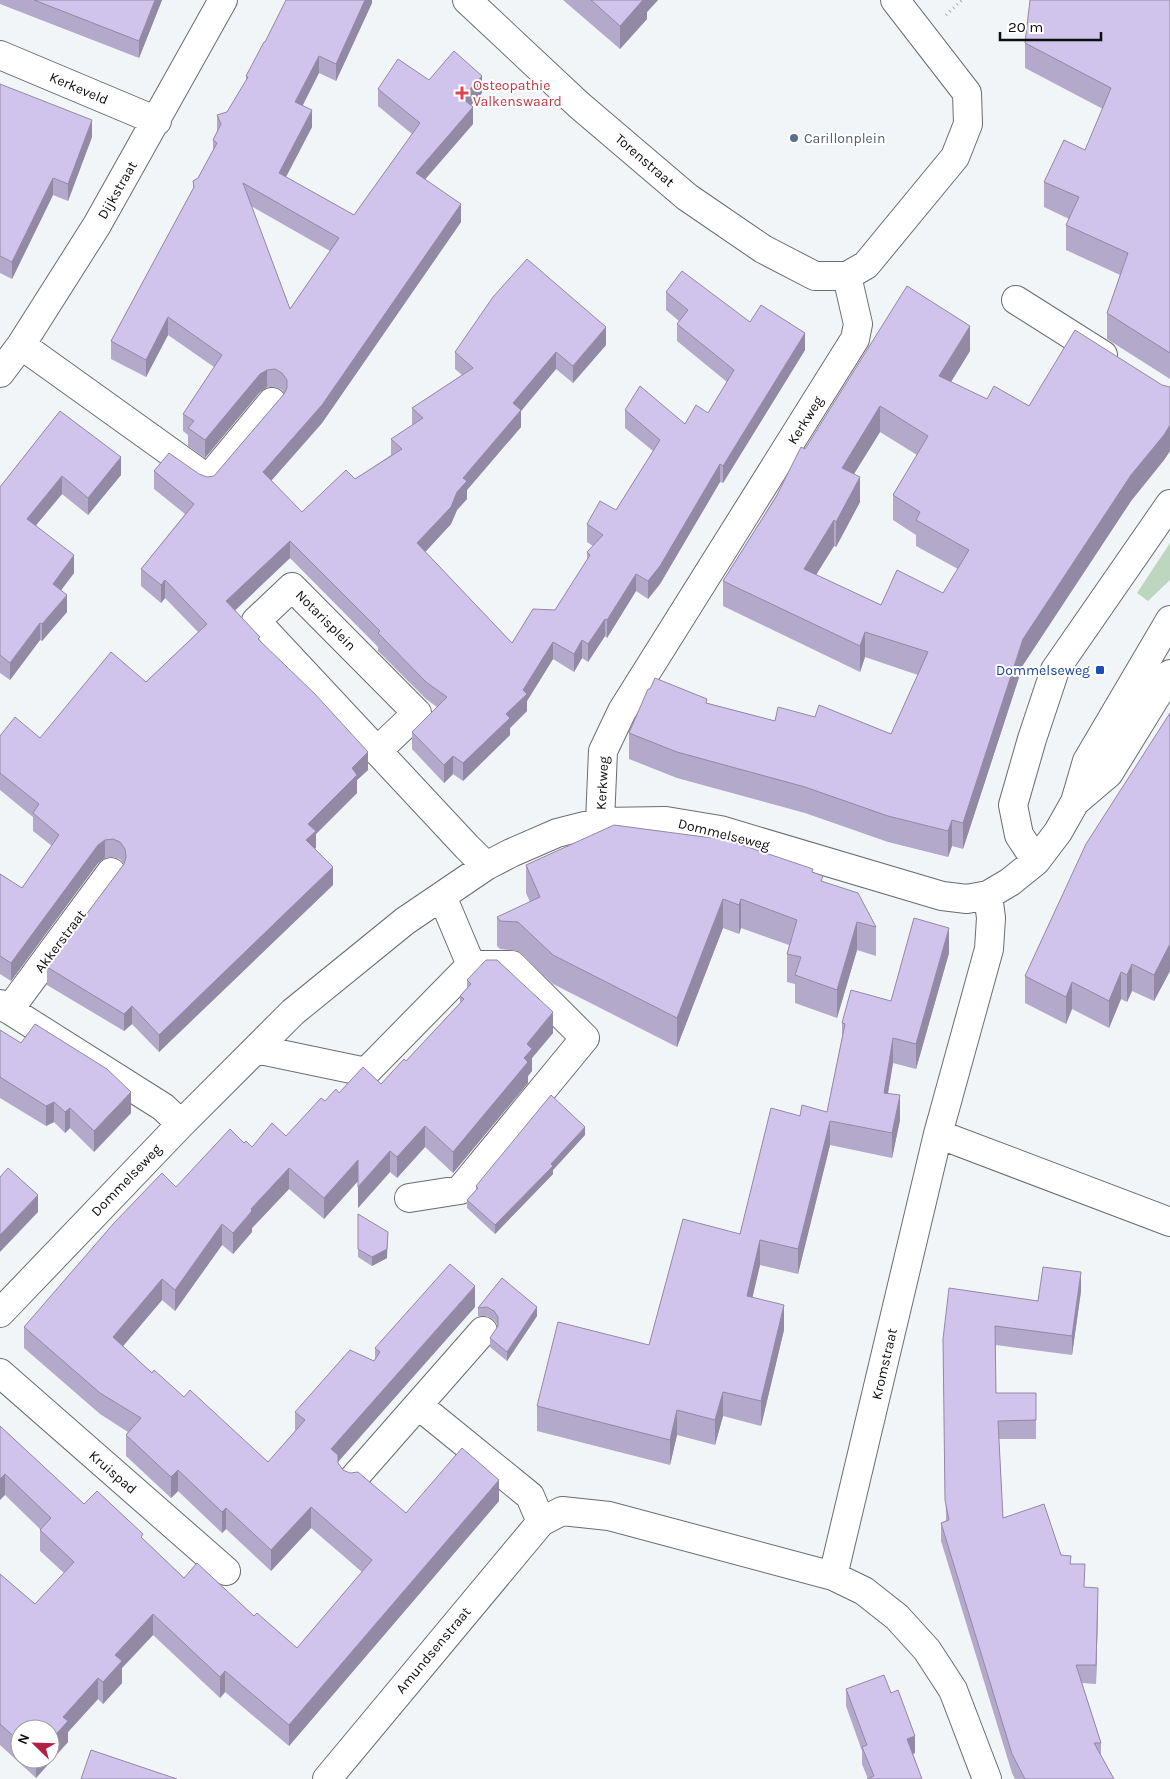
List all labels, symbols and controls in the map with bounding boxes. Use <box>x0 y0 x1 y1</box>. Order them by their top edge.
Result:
scale bar <box>1000 10 1101 42</box>
text: 20 m <box>1008 18 1043 36</box>
street label: Kerkeveld <box>47 68 111 108</box>
place label: Osteopathie Valkenswaard <box>473 77 562 110</box>
marker: Osteopathie Valkenswaard <box>455 86 469 100</box>
street label: Torenstraat <box>612 130 678 191</box>
place label: Carillonplein <box>804 130 885 147</box>
marker: Carillonplein <box>788 132 800 144</box>
street label: Dijkstraat <box>94 158 141 222</box>
street label: Kerkweg <box>784 393 827 448</box>
street label: Notarisplein <box>292 587 359 654</box>
place label: Dommelseweg <box>996 662 1090 679</box>
marker: Dommelseweg <box>1094 664 1106 676</box>
street label: Kerkweg <box>593 756 612 810</box>
street label: Dommelseweg <box>676 815 772 854</box>
street label: Akkerstraat <box>31 906 90 976</box>
street label: Dommelseweg <box>88 1141 165 1220</box>
street label: Kromstraat <box>868 1327 901 1401</box>
street label: Kruispad <box>85 1447 140 1498</box>
street label: Amundsenstraat <box>392 1604 475 1697</box>
north arrow <box>10 1719 60 1769</box>
text: N <box>14 1731 33 1747</box>

